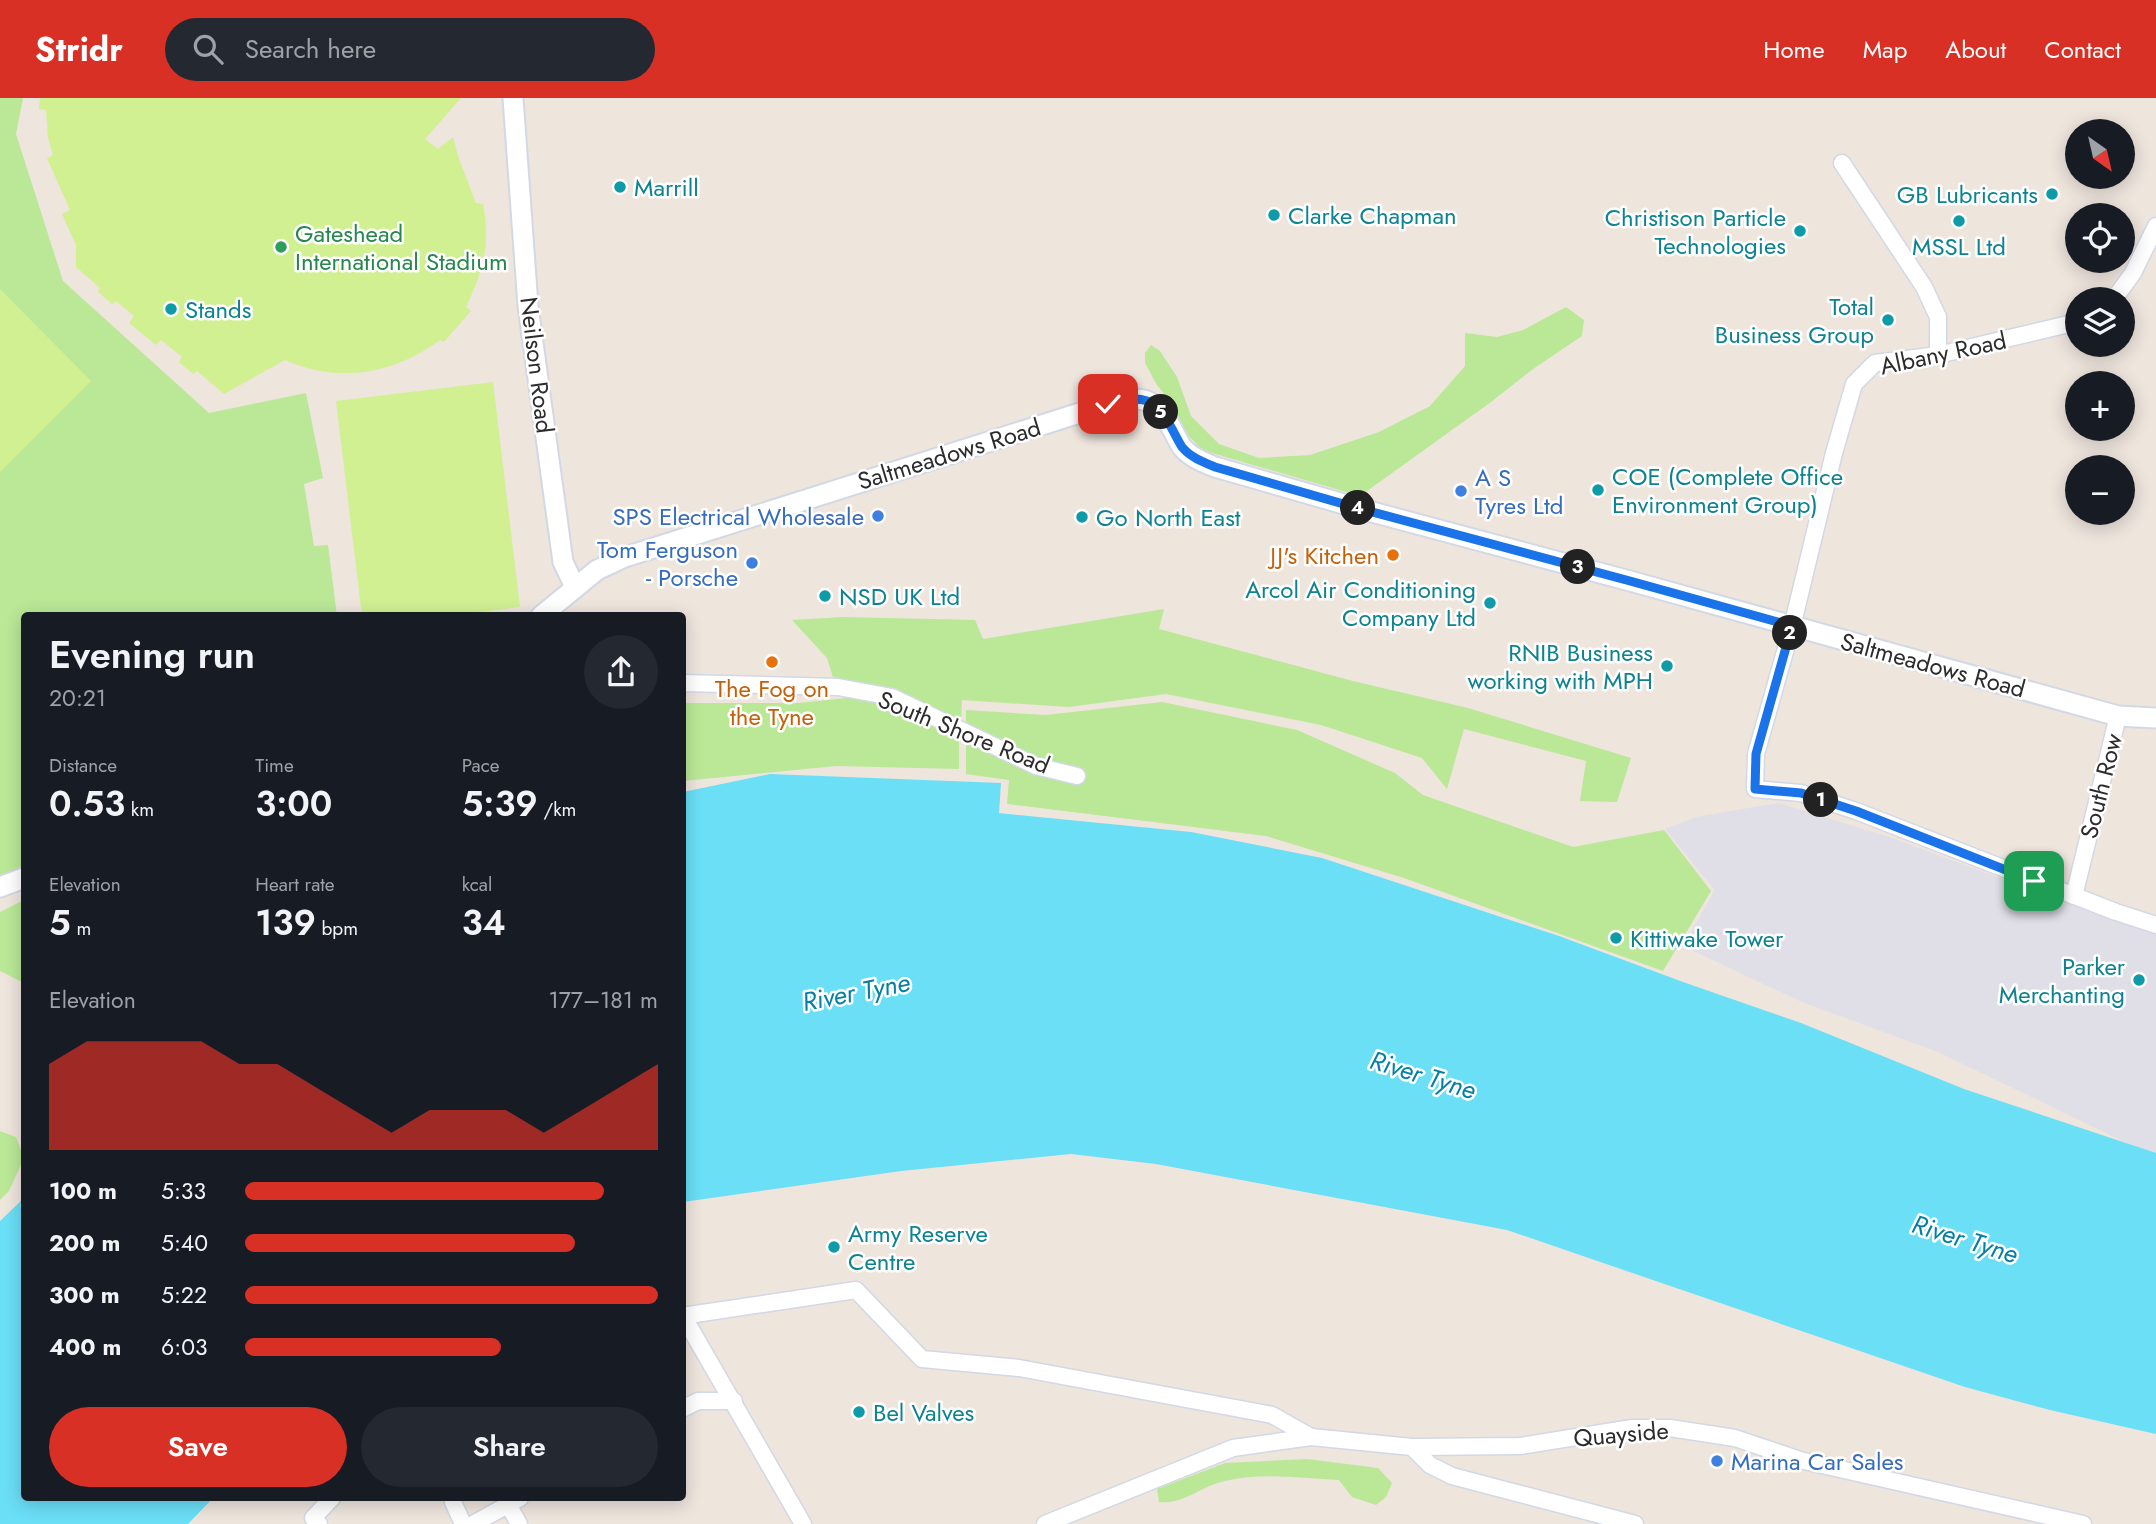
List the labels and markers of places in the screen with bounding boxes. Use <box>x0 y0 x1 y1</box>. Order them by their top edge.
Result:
place label: Marrill <box>634 170 699 205</box>
place label: GB Lubricants <box>1897 177 2038 212</box>
marker: Marrill <box>612 179 628 195</box>
marker: GB Lubricants <box>2044 186 2060 202</box>
place label: Clarke Chapman <box>1288 198 1457 233</box>
place label: Christison Particle Technologies <box>1605 200 1786 263</box>
marker: Clarke Chapman <box>1266 207 1282 223</box>
marker: MSSL Ltd <box>1951 213 1967 229</box>
place label: Gateshead International Stadium <box>295 216 508 279</box>
marker: Christison Particle Technologies <box>1792 223 1808 239</box>
place label: MSSL Ltd <box>1912 229 2006 264</box>
marker: Gateshead International Stadium <box>273 239 289 255</box>
place label: Total Business Group <box>1715 289 1874 352</box>
place label: Stands <box>185 292 251 327</box>
marker: Stands <box>163 301 179 317</box>
marker: Total Business Group <box>1880 312 1896 328</box>
pin <box>1078 374 1138 434</box>
pin: 5 <box>1144 394 1178 430</box>
place label: COE (Complete Office Environment Group) <box>1612 459 1843 522</box>
place label: A S Tyres Ltd <box>1475 460 1563 523</box>
marker: COE (Complete Office Environment Group) <box>1590 482 1606 498</box>
marker: A S Tyres Ltd <box>1453 483 1469 499</box>
pin: 4 <box>1340 490 1376 526</box>
place label: SPS Electrical Wholesale <box>612 499 864 534</box>
place label: Go North East <box>1096 500 1241 535</box>
marker: SPS Electrical Wholesale <box>870 508 886 524</box>
marker: Go North East <box>1074 509 1090 525</box>
place label: Tom Ferguson - Porsche <box>597 532 738 595</box>
place label: JJ's Kitchen <box>1267 538 1379 573</box>
marker: JJ's Kitchen <box>1385 547 1401 563</box>
pin: 3 <box>1560 550 1596 584</box>
marker: Tom Ferguson - Porsche <box>744 555 760 571</box>
place label: Arcol Air Conditioning Company Ltd <box>1245 572 1476 635</box>
place label: NSD UK Ltd <box>839 579 960 614</box>
marker: NSD UK Ltd <box>817 588 833 604</box>
marker: Arcol Air Conditioning Company Ltd <box>1482 595 1498 611</box>
pin: 2 <box>1772 616 1808 650</box>
place label: RNIB Business working with MPH <box>1468 635 1653 698</box>
marker: The Fog on the Tyne <box>764 654 780 670</box>
marker: RNIB Business working with MPH <box>1659 658 1675 674</box>
place label: The Fog on the Tyne <box>715 671 829 734</box>
pin: 1 <box>1804 782 1839 818</box>
pin <box>2004 851 2064 911</box>
place label: Kittiwake Tower <box>1630 921 1784 956</box>
marker: Kittiwake Tower <box>1608 930 1624 946</box>
place label: Parker Merchanting <box>1999 949 2126 1012</box>
marker: Parker Merchanting <box>2131 972 2147 988</box>
place label: Army Reserve Centre <box>848 1216 988 1279</box>
marker: Army Reserve Centre <box>826 1239 842 1255</box>
place label: Bel Valves <box>873 1395 974 1430</box>
marker: Bel Valves <box>851 1404 867 1420</box>
place label: Marina Car Sales <box>1731 1444 1903 1479</box>
marker: Marina Car Sales <box>1709 1453 1725 1469</box>

